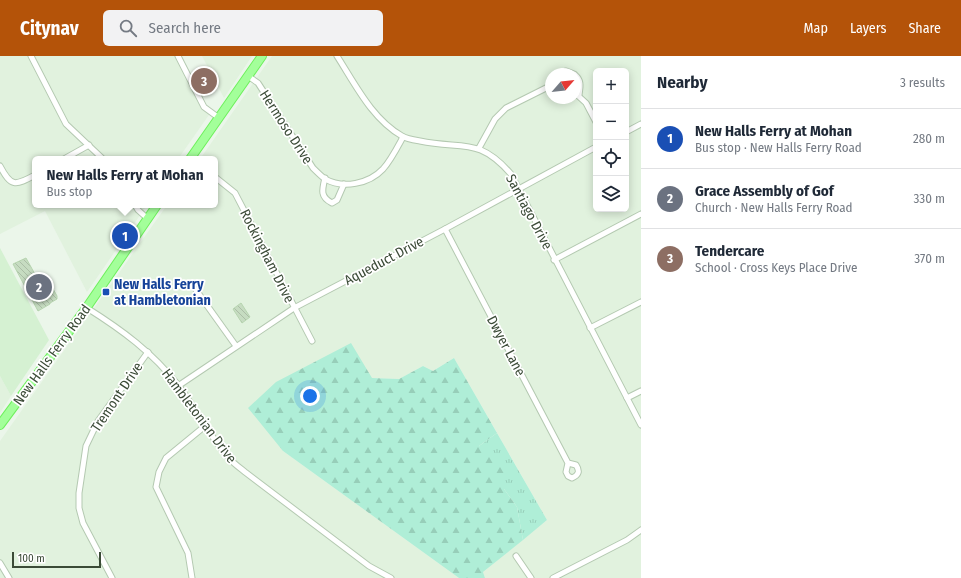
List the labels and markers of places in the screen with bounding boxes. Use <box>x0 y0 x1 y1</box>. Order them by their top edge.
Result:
pin: 3 <box>191 66 217 96</box>
pin: 1 <box>112 221 138 251</box>
pin: 2 <box>26 272 52 302</box>
place label: New Halls Ferry at Hambletonian <box>114 276 211 309</box>
marker: New Halls Ferry at Hambletonian <box>101 287 111 297</box>

